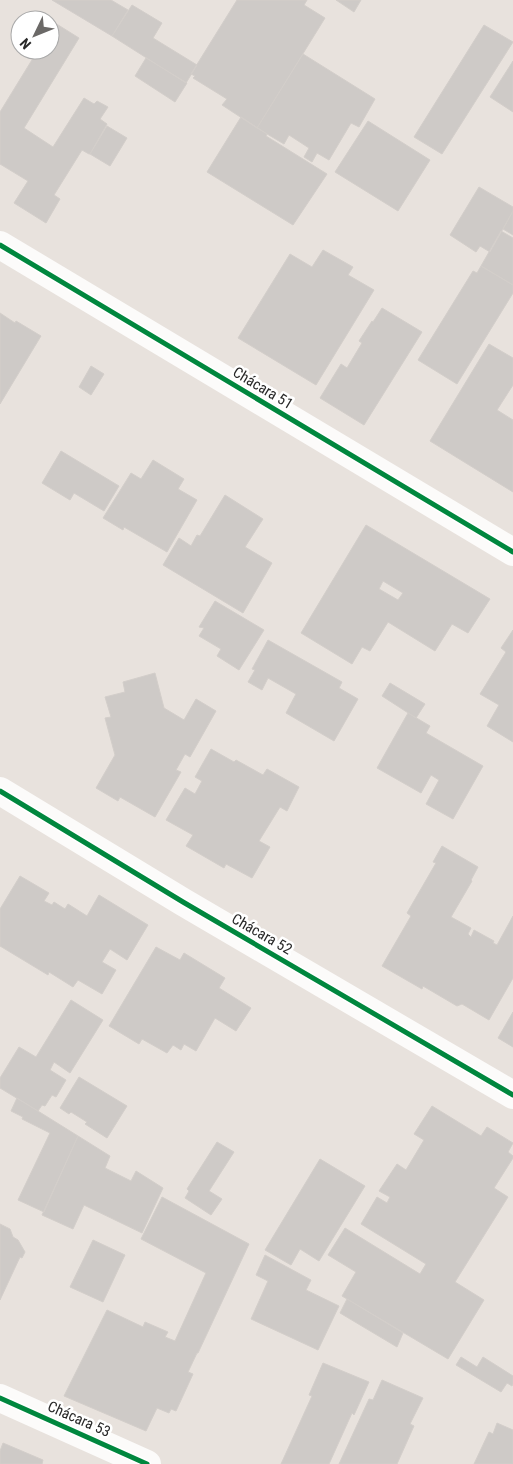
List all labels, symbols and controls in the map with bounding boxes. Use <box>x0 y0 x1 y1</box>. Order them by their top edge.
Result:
north arrow <box>10 10 60 60</box>
text: N <box>17 35 34 52</box>
street label: Chácara 51 <box>230 363 296 413</box>
street label: Chácara 52 <box>229 910 295 958</box>
street label: Chácara 53 <box>45 1397 113 1441</box>

